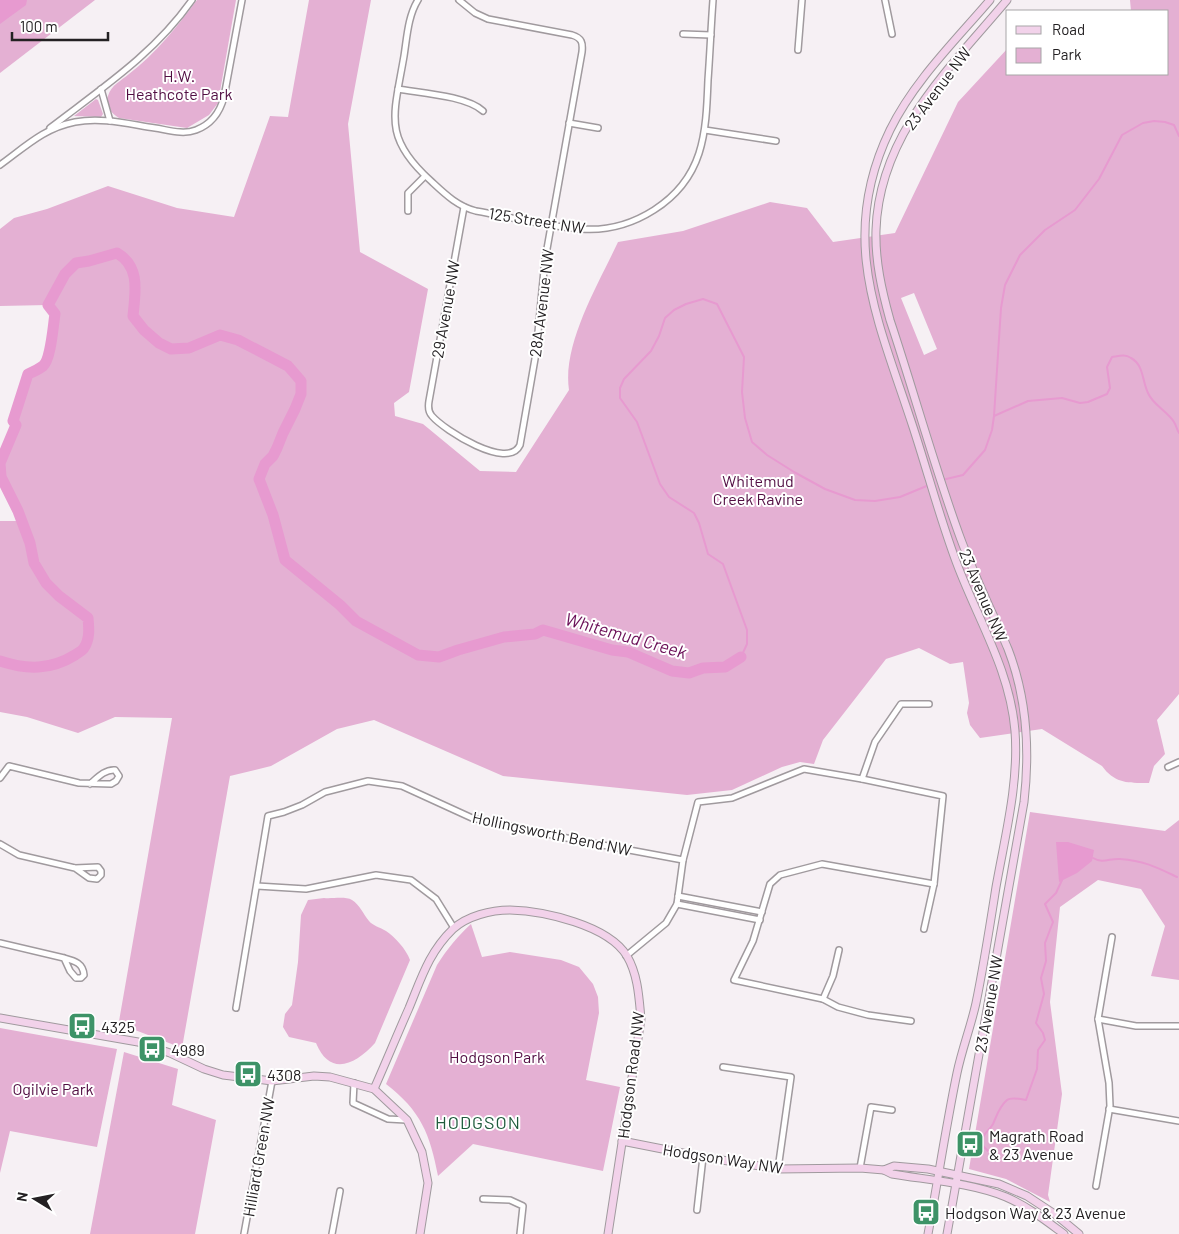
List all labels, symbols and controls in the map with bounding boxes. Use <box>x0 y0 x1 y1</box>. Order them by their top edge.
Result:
scale bar <box>12 10 109 42</box>
legend <box>1006 10 1169 75</box>
text: 100 m <box>20 17 58 35</box>
text: Road <box>1052 20 1085 38</box>
street label: 23 Avenue NW <box>900 43 974 133</box>
text: Park <box>1052 45 1082 63</box>
park label: H.W. Heathcote Park <box>125 66 233 103</box>
street label: 125 Street NW <box>487 203 587 237</box>
street label: 28A Avenue NW <box>525 248 557 358</box>
street label: 29 Avenue NW <box>427 259 463 359</box>
park label: Whitemud Creek Ravine <box>713 471 803 508</box>
street label: 23 Avenue NW <box>956 546 1012 644</box>
water label: Whitemud Creek <box>563 607 690 663</box>
street label: Hollingsworth Bend NW <box>471 807 633 859</box>
street label: 23 Avenue NW <box>970 954 1006 1054</box>
street label: Hodgson Road NW <box>613 1010 647 1140</box>
bus stop icon: 4325 <box>67 1011 97 1041</box>
place label: 4325 <box>101 1017 135 1036</box>
bus stop icon: 4989 <box>137 1034 167 1064</box>
place label: 4989 <box>171 1040 205 1059</box>
park label: Hodgson Park <box>449 1047 545 1066</box>
bus stop icon: 4308 <box>233 1059 263 1089</box>
place label: 4308 <box>267 1065 301 1084</box>
park label: Ogilvie Park <box>13 1079 93 1098</box>
street label: Hilliard Green NW <box>238 1096 278 1218</box>
district label: HODGSON <box>435 1111 521 1133</box>
place label: Magrath Road & 23 Avenue <box>989 1126 1084 1163</box>
bus stop icon: Magrath Road & 23 Avenue <box>955 1129 985 1159</box>
street label: Hodgson Way NW <box>662 1139 784 1177</box>
north arrow <box>10 1174 60 1224</box>
text: N <box>13 1191 31 1203</box>
bus stop icon: Hodgson Way & 23 Avenue <box>911 1197 941 1227</box>
place label: Hodgson Way & 23 Avenue <box>945 1203 1126 1222</box>

